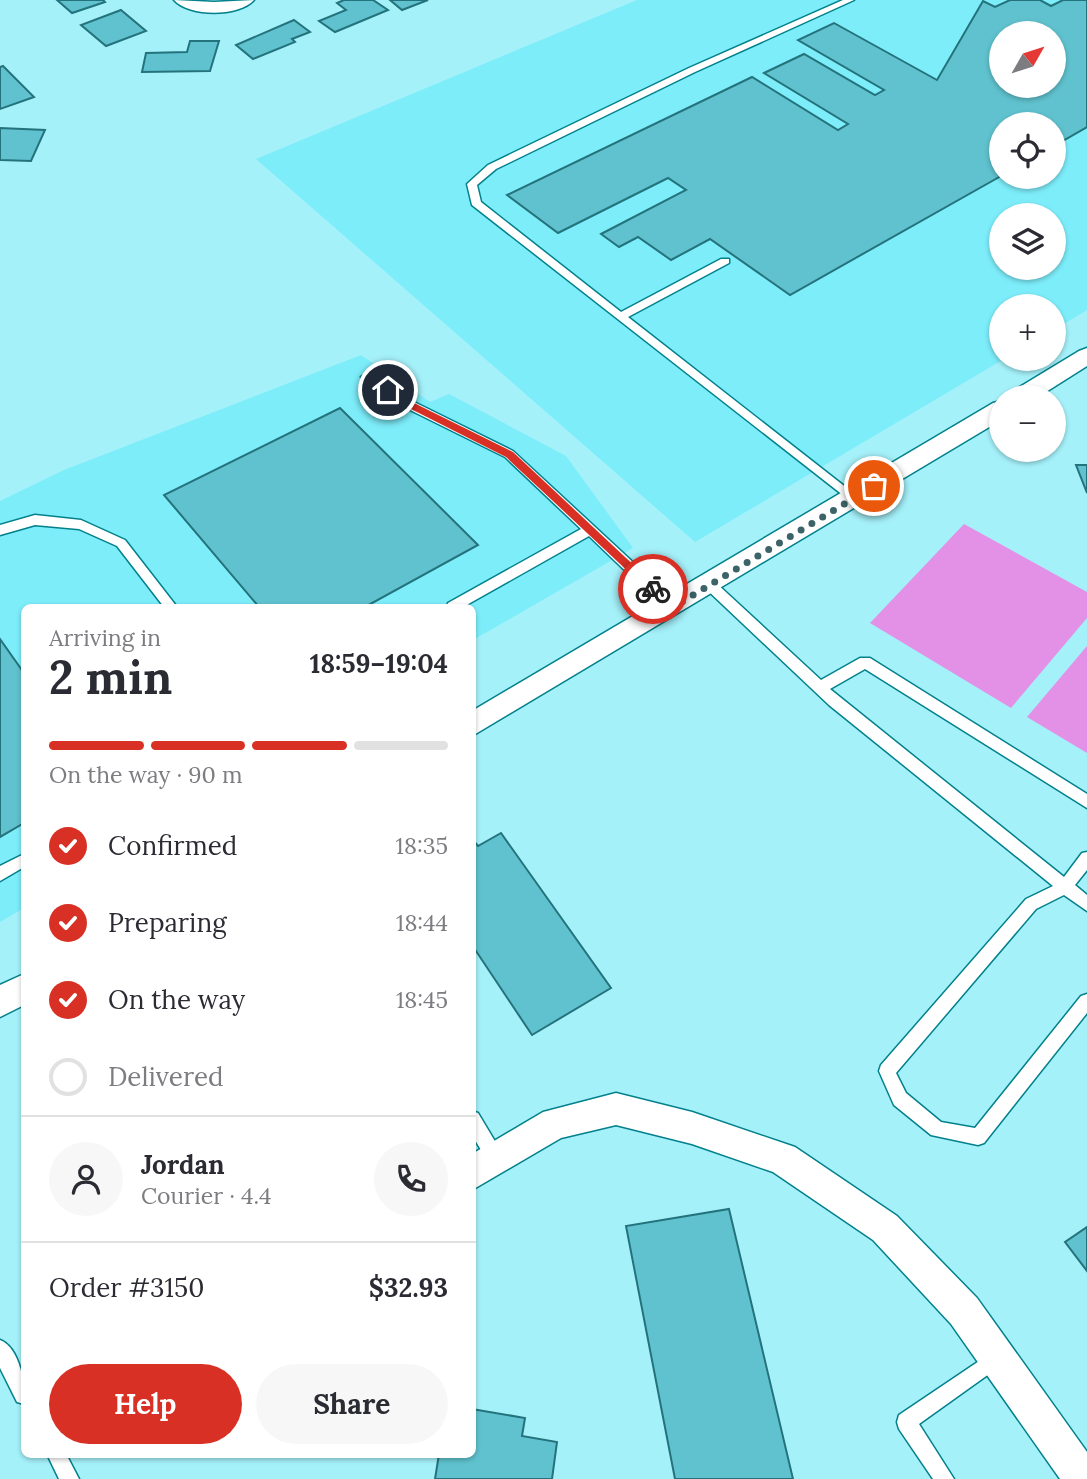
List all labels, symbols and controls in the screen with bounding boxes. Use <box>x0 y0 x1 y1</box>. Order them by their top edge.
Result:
north arrow <box>989 21 1066 98</box>
map controls <box>989 21 1066 462</box>
button: locate <box>989 112 1066 189</box>
button: layers <box>989 203 1066 280</box>
button: + <box>989 294 1066 371</box>
pin <box>358 360 418 420</box>
icon: home <box>369 371 407 409</box>
button: − <box>989 385 1066 462</box>
pin <box>844 456 904 516</box>
icon: bag <box>855 467 893 505</box>
courier <box>618 554 688 624</box>
icon: bike <box>634 570 672 608</box>
text: Arriving in <box>49 623 161 652</box>
text: 18:59–19:04 <box>310 647 448 680</box>
text: 2 min <box>49 648 172 707</box>
text: On the way · 90 m <box>49 760 242 789</box>
icon: check <box>49 827 87 865</box>
text: Confirmed <box>108 829 237 862</box>
text: 18:35 <box>396 831 448 860</box>
icon: check <box>49 904 87 942</box>
text: Preparing <box>108 906 227 939</box>
text: 18:44 <box>396 908 448 937</box>
icon: check <box>49 981 87 1019</box>
text: On the way <box>108 983 245 1016</box>
text: 18:45 <box>396 985 448 1014</box>
text: Delivered <box>108 1060 224 1093</box>
button: person <box>49 1142 123 1216</box>
button: phone <box>374 1142 448 1216</box>
text: Jordan <box>141 1148 225 1181</box>
text: Courier · 4.4 <box>141 1181 272 1210</box>
text: Order #3150 <box>49 1271 204 1304</box>
text: $32.93 <box>369 1271 448 1304</box>
button: Help <box>49 1364 242 1444</box>
button: Share <box>256 1364 448 1444</box>

